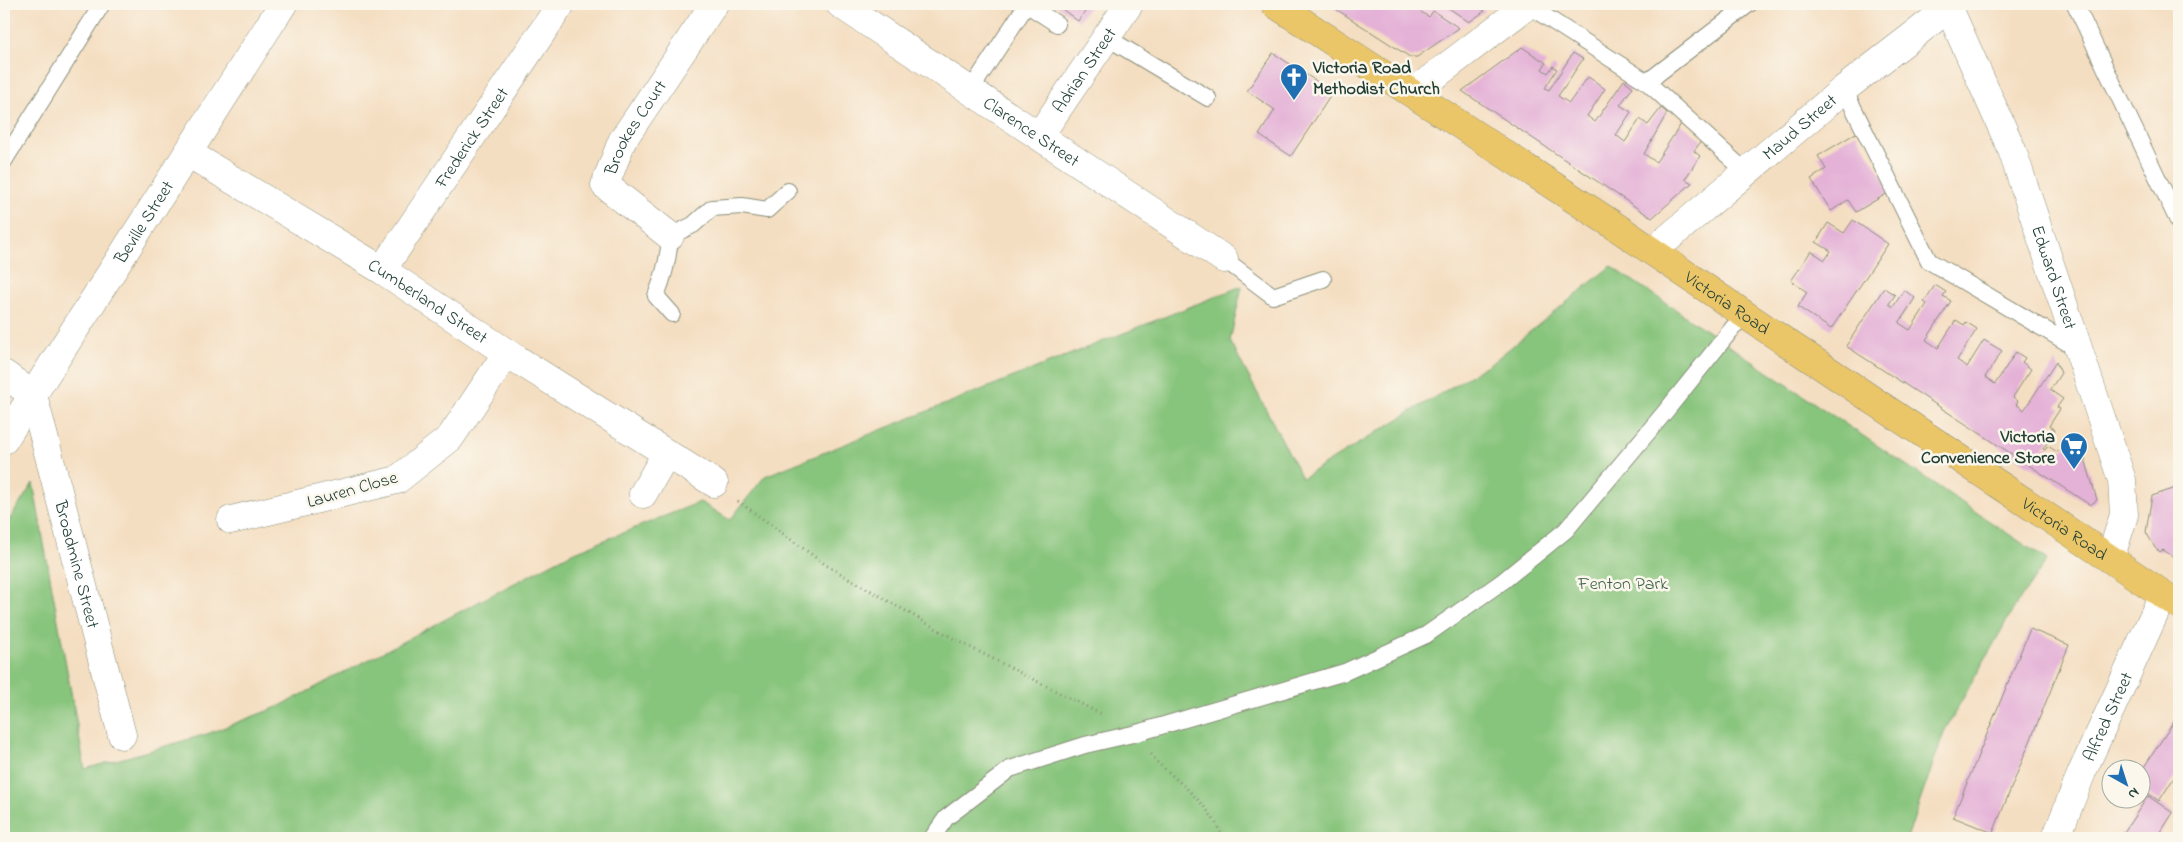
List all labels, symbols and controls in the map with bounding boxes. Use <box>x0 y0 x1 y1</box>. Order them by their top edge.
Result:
street label: Adrian Street <box>1047 23 1124 119</box>
place label: Victoria Road Methodist Church <box>1312 56 1440 103</box>
church icon: Victoria Road Methodist Church <box>1279 62 1309 101</box>
street label: Brookes Court <box>599 75 674 180</box>
street label: Frederick Street <box>429 83 516 195</box>
street label: Maud Street <box>1758 89 1844 168</box>
street label: Clarence Street <box>977 91 1084 174</box>
street label: Beville Street <box>108 176 182 271</box>
street label: Edward Street <box>2023 222 2082 333</box>
street label: Cumberland Street <box>362 253 492 352</box>
street label: Victoria Road <box>1677 265 1774 343</box>
place label: Victoria Convenience Store <box>1921 425 2056 472</box>
supermarket icon: Victoria Convenience Store <box>2059 431 2089 470</box>
street label: Lauren Close <box>304 465 402 516</box>
street label: Victoria Road <box>2015 491 2112 568</box>
street label: Broadmine Street <box>46 497 105 632</box>
park label: Fenton Park <box>1577 572 1668 598</box>
street label: Alfred Street <box>2078 668 2141 766</box>
north arrow <box>2100 760 2150 810</box>
text: N <box>2123 782 2144 804</box>

